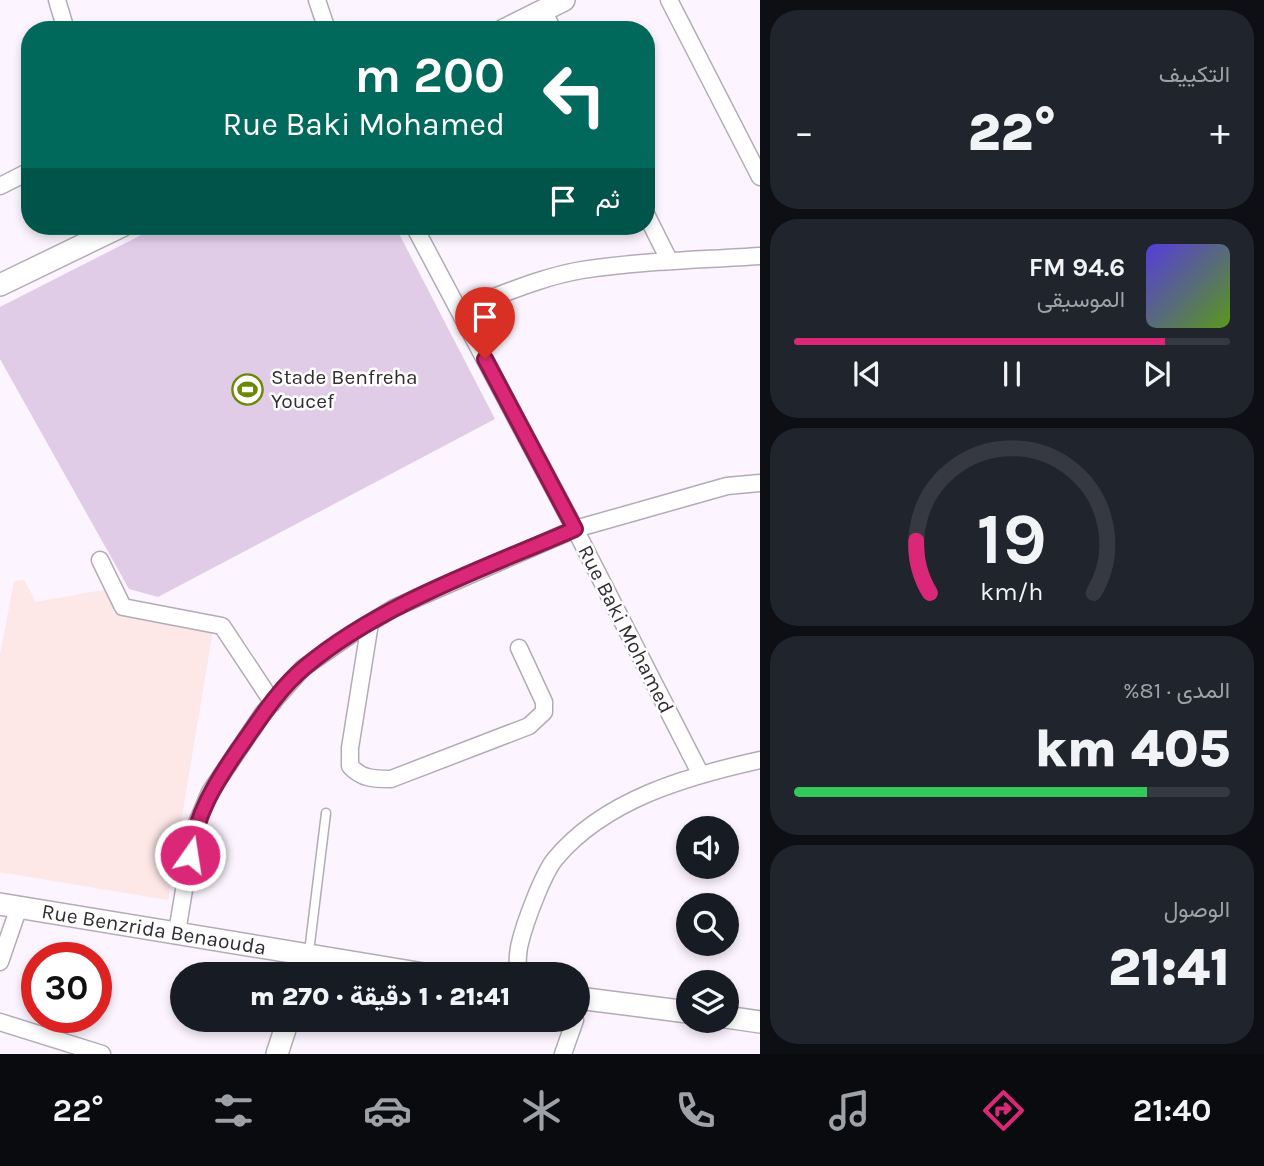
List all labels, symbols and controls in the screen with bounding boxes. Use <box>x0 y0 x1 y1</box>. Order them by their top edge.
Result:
text: 200 m <box>354 47 505 104</box>
icon: left <box>529 49 620 140</box>
text: التكييف <box>1159 61 1230 88</box>
text: 22° <box>968 102 1056 163</box>
text: Rue Baki Mohamed <box>222 106 505 143</box>
text: − <box>794 110 814 155</box>
text: + <box>1210 110 1230 155</box>
icon: arrive <box>544 182 582 220</box>
text: ثم <box>596 184 620 215</box>
text: 94.6 FM <box>1029 252 1125 283</box>
text: الموسيقى <box>1037 286 1125 313</box>
pin <box>455 287 515 359</box>
icon: arrive <box>466 298 504 336</box>
icon: previous <box>848 355 886 393</box>
icon: pause <box>993 355 1031 393</box>
icon: next <box>1138 355 1176 393</box>
place label: Stade Benfreha Youcef <box>271 365 418 413</box>
sports icon: Stade Benfreha Youcef <box>231 372 265 406</box>
text: 19 <box>977 496 1047 581</box>
street label: Rue Baki Mohamed <box>573 541 679 717</box>
text: km/h <box>980 577 1044 606</box>
text: المدى · 81% <box>1123 677 1230 704</box>
text: 405 km <box>1034 718 1230 779</box>
map controls <box>676 816 739 1033</box>
button: sound <box>676 816 739 879</box>
position arrow <box>153 818 227 892</box>
button: search <box>676 893 739 956</box>
text: الوصول <box>1164 896 1230 923</box>
street label: Rue Benzrida Benaouda <box>40 899 268 960</box>
text: 21:41 <box>1108 937 1230 998</box>
speed limit sign: 30 <box>21 942 112 1033</box>
button: layers <box>676 970 739 1033</box>
text: 21:41 · 1 دقيقة · 270 m <box>250 981 510 1012</box>
icon: filters <box>209 1086 258 1135</box>
icon: car <box>363 1086 412 1135</box>
icon: climate <box>517 1086 566 1135</box>
icon: phone <box>671 1086 720 1135</box>
icon: music <box>825 1086 874 1135</box>
icon: directions <box>979 1086 1028 1135</box>
text: 22° <box>53 1092 104 1129</box>
text: 21:40 <box>1133 1092 1212 1129</box>

